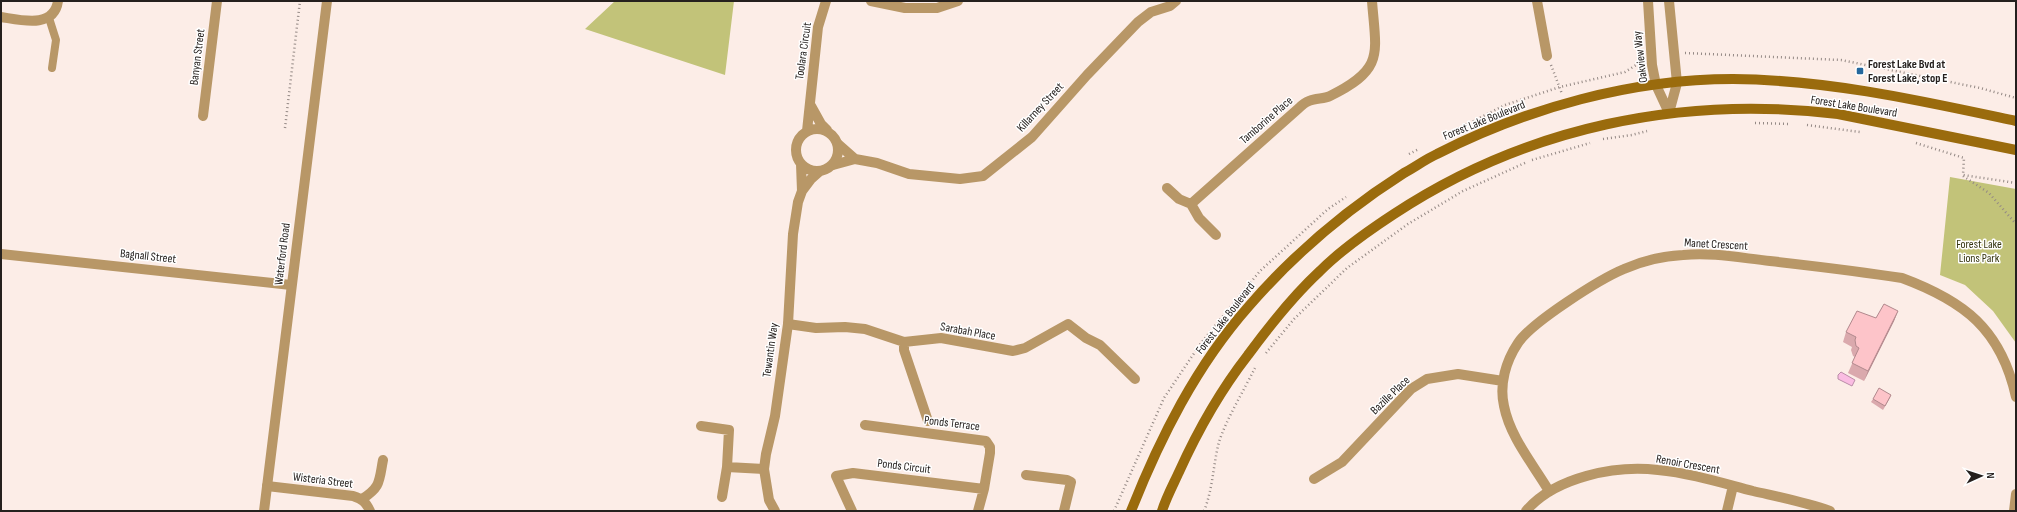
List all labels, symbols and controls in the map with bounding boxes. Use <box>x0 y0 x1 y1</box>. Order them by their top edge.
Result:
street label: Toolara Circuit <box>792 21 815 81</box>
street label: Banyan Street <box>187 28 208 86</box>
street label: Oakview Way <box>1630 30 1651 84</box>
place label: Forest Lake Bvd at Forest Lake, stop E <box>1868 57 1948 86</box>
marker: Forest Lake Bvd at Forest Lake, stop E <box>1855 66 1865 76</box>
street label: Killarney Street <box>1014 79 1067 135</box>
street label: Forest Lake Boulevard <box>1810 92 1898 121</box>
street label: Tamborine Place <box>1237 93 1296 147</box>
street label: Forest Lake Boulevard <box>1441 97 1527 144</box>
street label: Waterford Road <box>271 222 294 286</box>
street label: Manet Crescent <box>1684 235 1749 254</box>
park label: Forest Lake Lions Park <box>1956 237 2002 266</box>
street label: Bagnall Street <box>119 246 177 267</box>
street label: Forest Lake Boulevard <box>1193 279 1258 357</box>
street label: Sarabah Place <box>939 319 997 344</box>
street label: Tewantin Way <box>759 321 782 378</box>
street label: Bazille Place <box>1367 373 1413 418</box>
street label: Ponds Terrace <box>923 413 981 434</box>
street label: Renoir Crescent <box>1655 452 1721 478</box>
street label: Ponds Circuit <box>877 456 932 477</box>
north arrow <box>1961 456 2001 496</box>
street label: Wisteria Street <box>292 469 354 492</box>
text: N <box>1984 472 1997 479</box>

